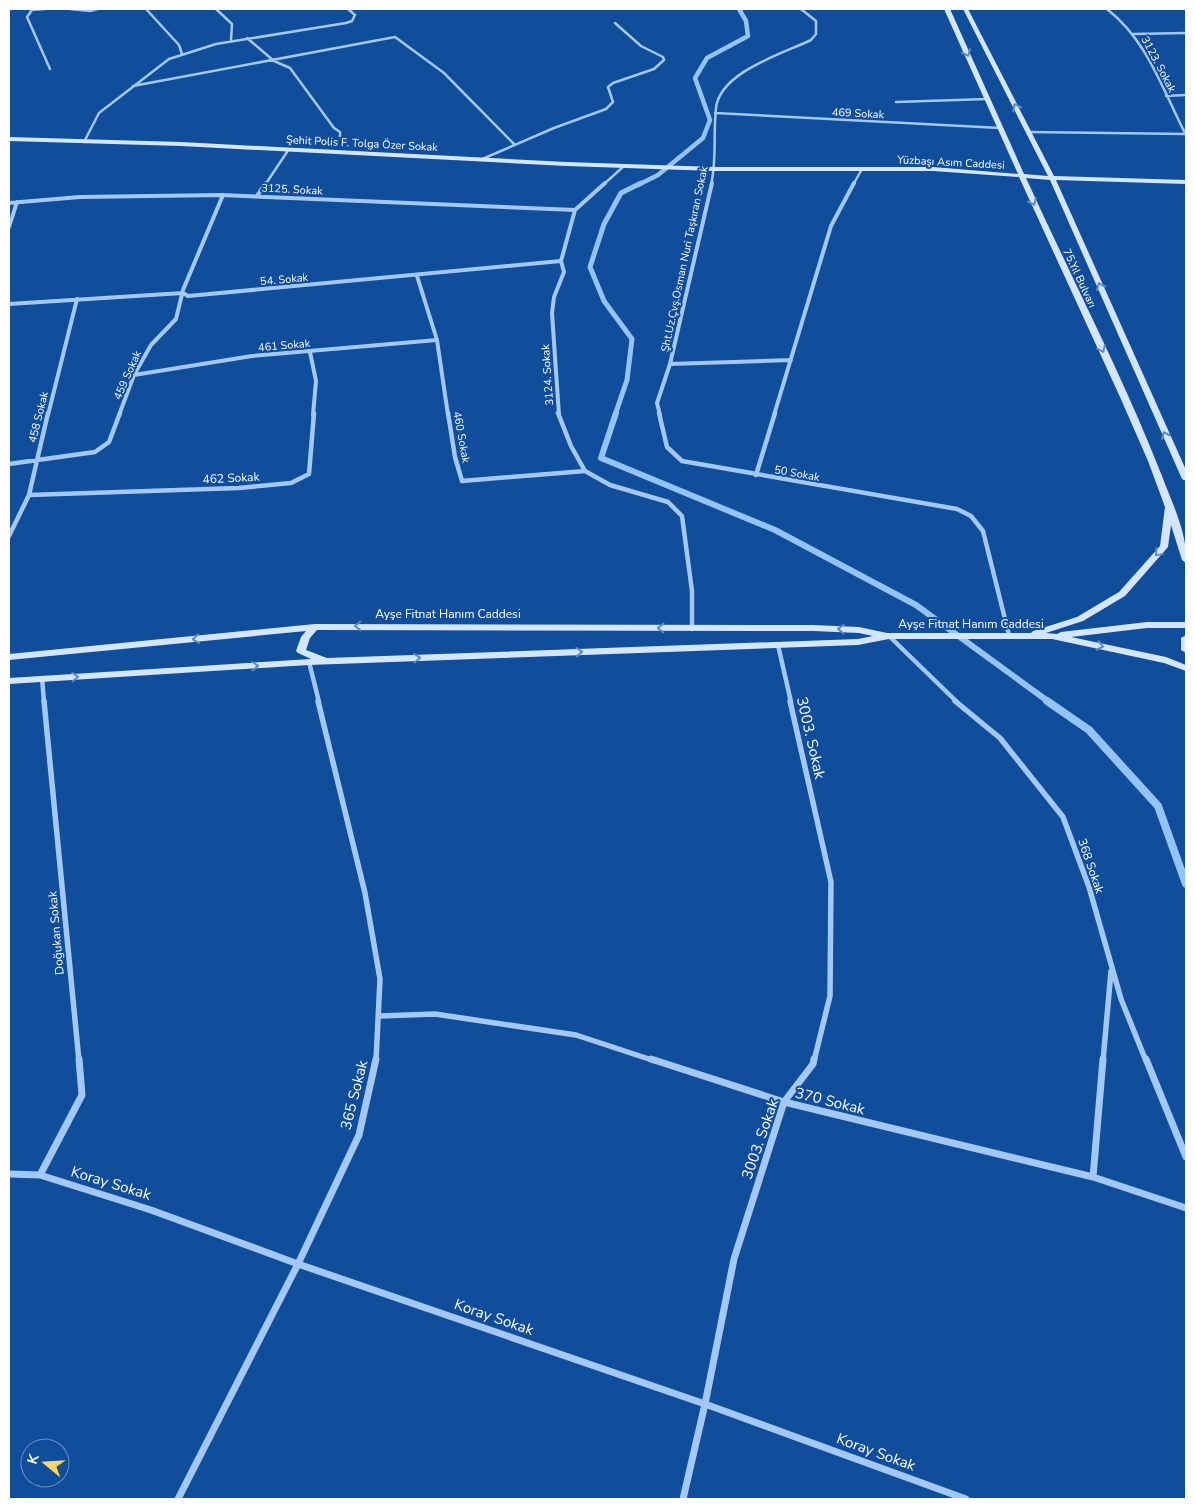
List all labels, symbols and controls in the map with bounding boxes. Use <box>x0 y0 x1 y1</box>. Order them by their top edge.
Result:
street label: 3123. Sokak <box>1138 34 1180 95</box>
one-way arrow <box>960 48 971 57</box>
one-way arrow <box>1012 104 1022 113</box>
street label: 469 Sokak <box>831 105 885 122</box>
street label: Şehit Polis F. Tolga Özer Sokak <box>286 132 439 155</box>
street label: Yüzbaşı Asım Caddesi <box>896 152 1005 173</box>
street label: Şht.Uz.Çvş.Osman Nuri Taşkıran Sokak <box>657 164 712 353</box>
street label: 3125. Sokak <box>261 180 324 199</box>
one-way arrow <box>1027 197 1037 206</box>
street label: 75.Yıl Bulvarı <box>1059 246 1100 310</box>
street label: 54. Sokak <box>259 270 309 289</box>
one-way arrow <box>1095 282 1106 291</box>
street label: 461 Sokak <box>257 336 311 355</box>
street label: 3124. Sokak <box>538 343 557 406</box>
one-way arrow <box>1095 344 1106 353</box>
street label: 459 Sokak <box>110 348 145 402</box>
street label: 458 Sokak <box>25 389 52 444</box>
street label: 460 Sokak <box>450 410 474 465</box>
one-way arrow <box>1161 431 1171 440</box>
street label: 50 Sokak <box>773 462 821 485</box>
street label: 462 Sokak <box>202 468 261 487</box>
one-way arrow <box>1155 547 1164 556</box>
street label: Ayşe Fitnat Hanım Caddesi <box>375 606 521 622</box>
street label: Ayşe Fitnat Hanım Caddesi <box>898 616 1044 632</box>
one-way arrow <box>354 621 362 631</box>
one-way arrow <box>656 623 664 633</box>
one-way arrow <box>836 624 844 635</box>
one-way arrow <box>192 633 200 644</box>
one-way arrow <box>1096 641 1105 651</box>
one-way arrow <box>576 647 584 658</box>
one-way arrow <box>413 653 421 664</box>
one-way arrow <box>251 660 259 671</box>
one-way arrow <box>71 671 79 682</box>
street label: 3003. Sokak <box>792 695 830 782</box>
street label: 368 Sokak <box>1074 836 1108 897</box>
street label: Doğukan Sokak <box>44 890 68 975</box>
street label: 365 Sokak <box>336 1058 372 1132</box>
street label: 370 Sokak <box>793 1083 867 1119</box>
street label: 3003. Sokak <box>737 1096 783 1182</box>
street label: Koray Sokak <box>69 1161 154 1205</box>
street label: Koray Sokak <box>452 1294 537 1340</box>
street label: Koray Sokak <box>834 1428 919 1476</box>
north arrow <box>20 1438 70 1488</box>
text: K <box>23 1451 44 1466</box>

